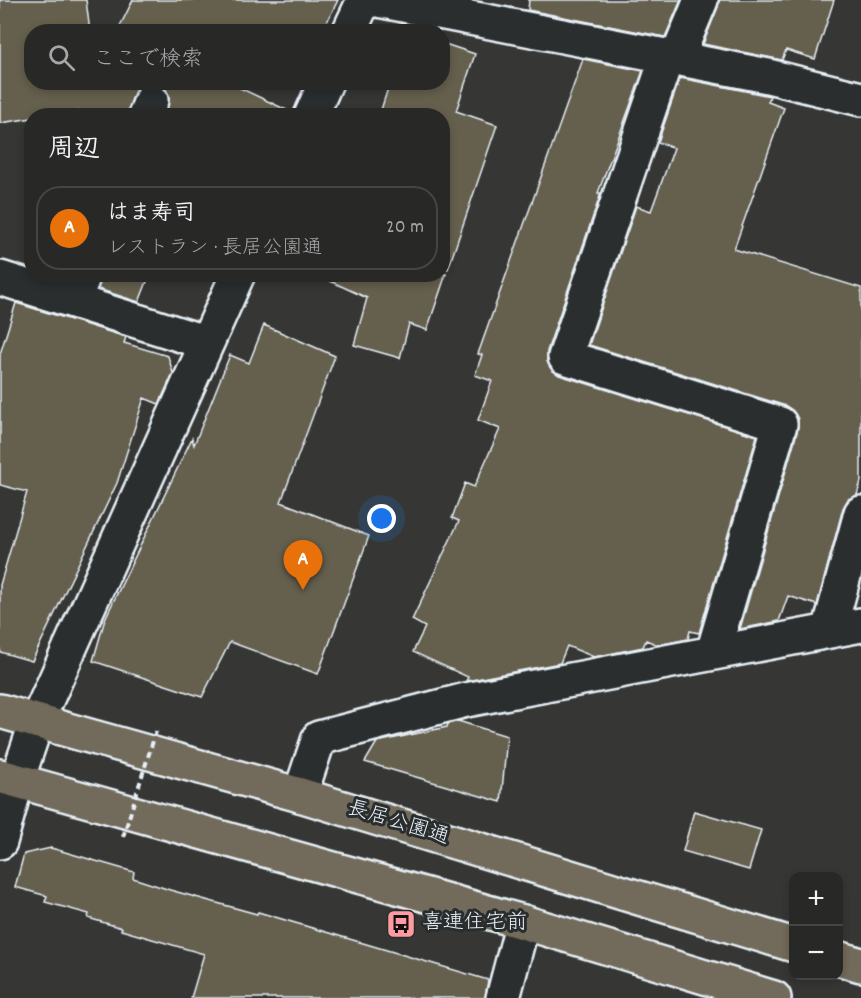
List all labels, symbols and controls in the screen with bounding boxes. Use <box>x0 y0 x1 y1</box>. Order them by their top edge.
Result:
search box <box>24 24 450 90</box>
icon: search <box>45 41 78 74</box>
text: ここで検索 <box>93 45 203 76</box>
text: 周辺 <box>48 132 100 169</box>
text: はま寿司 <box>107 199 195 230</box>
text: A <box>64 214 75 242</box>
text: 20 m <box>386 214 424 242</box>
text: レストラン · 長居公園通 <box>107 235 322 263</box>
your location <box>367 504 396 533</box>
pin: A <box>284 540 322 590</box>
street label: 長居公園通 <box>343 794 453 854</box>
map controls <box>789 872 843 980</box>
button: + <box>789 872 843 926</box>
bus stop icon: 喜連住宅前 <box>385 908 417 940</box>
place label: 喜連住宅前 <box>422 909 527 939</box>
button: − <box>789 926 843 980</box>

